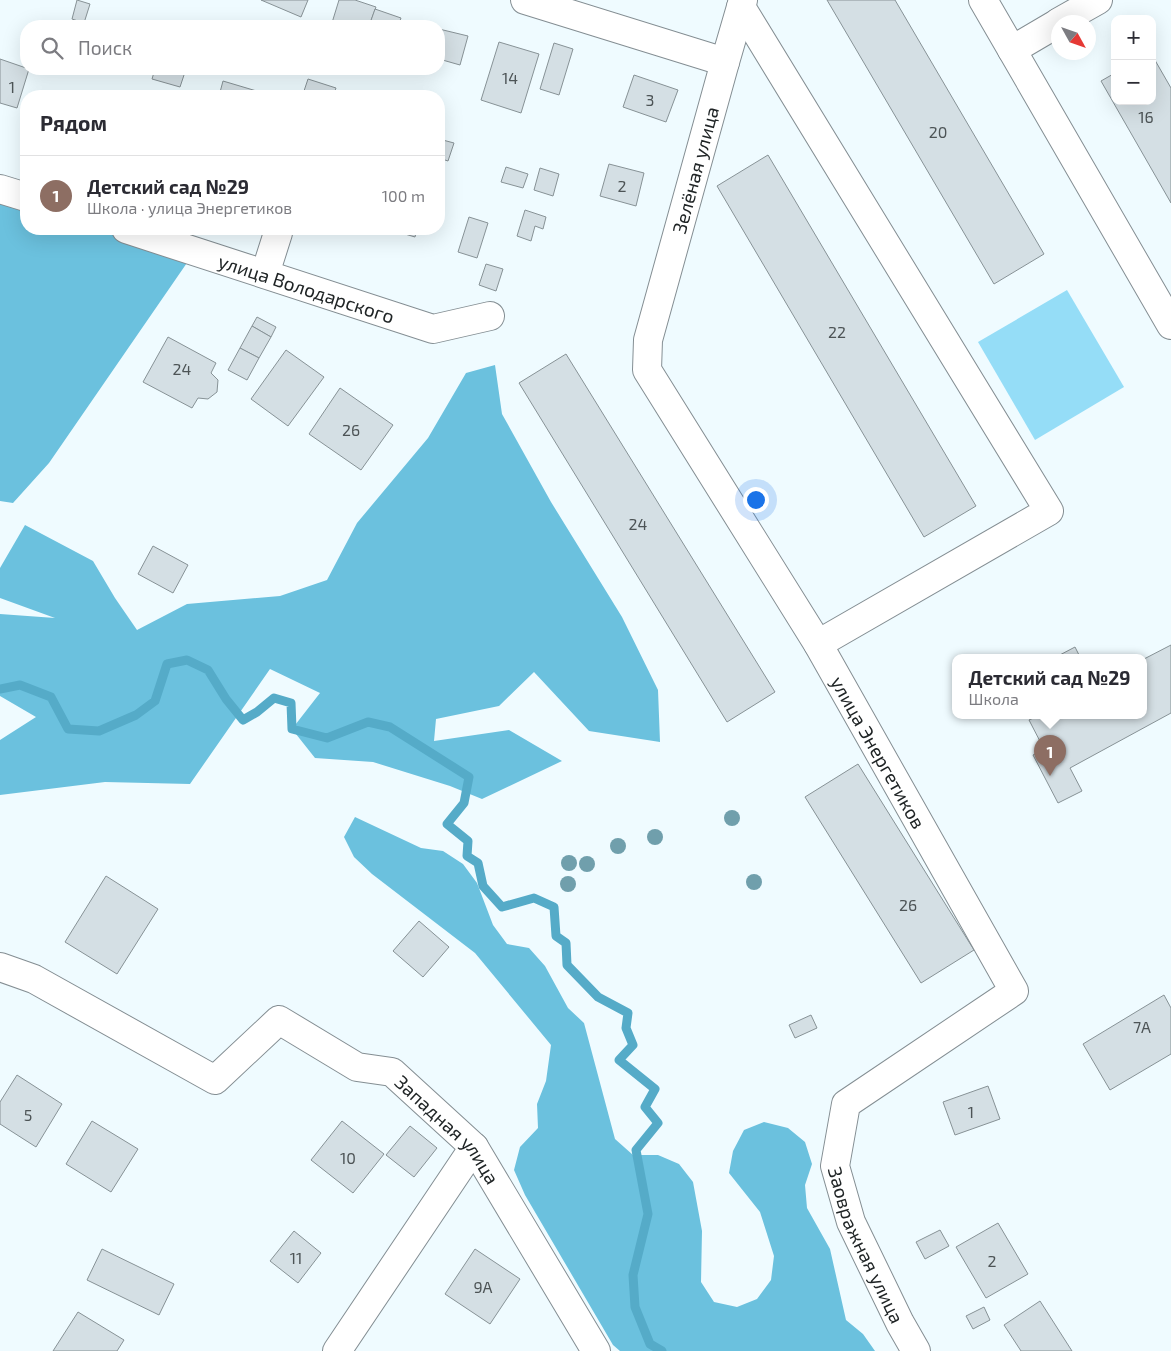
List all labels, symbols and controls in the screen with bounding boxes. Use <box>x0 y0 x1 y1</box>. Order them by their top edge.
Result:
north arrow <box>1051 15 1096 60</box>
map controls <box>1111 15 1156 105</box>
button: + <box>1111 15 1156 60</box>
search box <box>20 20 445 75</box>
icon: search <box>38 34 66 62</box>
text: Поиск <box>78 36 132 59</box>
button: − <box>1111 60 1156 105</box>
house number: 14 <box>502 68 518 87</box>
house number: 1 <box>9 77 15 96</box>
house number: 3 <box>646 90 654 109</box>
street label: Зелёная улица <box>667 104 724 236</box>
house number: 16 <box>1138 107 1154 126</box>
text: Рядом <box>40 110 107 135</box>
house number: 20 <box>929 122 947 141</box>
text: Детский сад №29 <box>87 175 249 198</box>
house number: 2 <box>618 176 627 195</box>
text: 1 <box>53 186 59 205</box>
text: 100 m <box>382 186 425 205</box>
text: Школа · улица Энергетиков <box>87 198 292 217</box>
street label: улица Володарского <box>215 248 398 327</box>
house number: 22 <box>828 322 846 341</box>
house number: 24 <box>173 359 192 378</box>
house number: 26 <box>342 420 360 439</box>
your location <box>743 487 769 513</box>
house number: 24 <box>629 514 648 533</box>
popup <box>952 654 1147 719</box>
text: Детский сад №29 <box>969 666 1130 689</box>
street label: улица Энергетиков <box>826 672 931 832</box>
text: Школа <box>969 689 1019 708</box>
pin: 1 <box>1034 735 1066 776</box>
house number: 26 <box>899 895 917 914</box>
house number: 7А <box>1133 1017 1151 1036</box>
street label: Западная улица <box>391 1070 505 1188</box>
house number: 1 <box>968 1102 974 1121</box>
house number: 5 <box>24 1105 32 1124</box>
house number: 10 <box>340 1148 356 1167</box>
street label: Заовражная улица <box>824 1164 910 1327</box>
house number: 11 <box>290 1248 302 1267</box>
house number: 2 <box>988 1251 997 1270</box>
house number: 9А <box>473 1277 493 1296</box>

